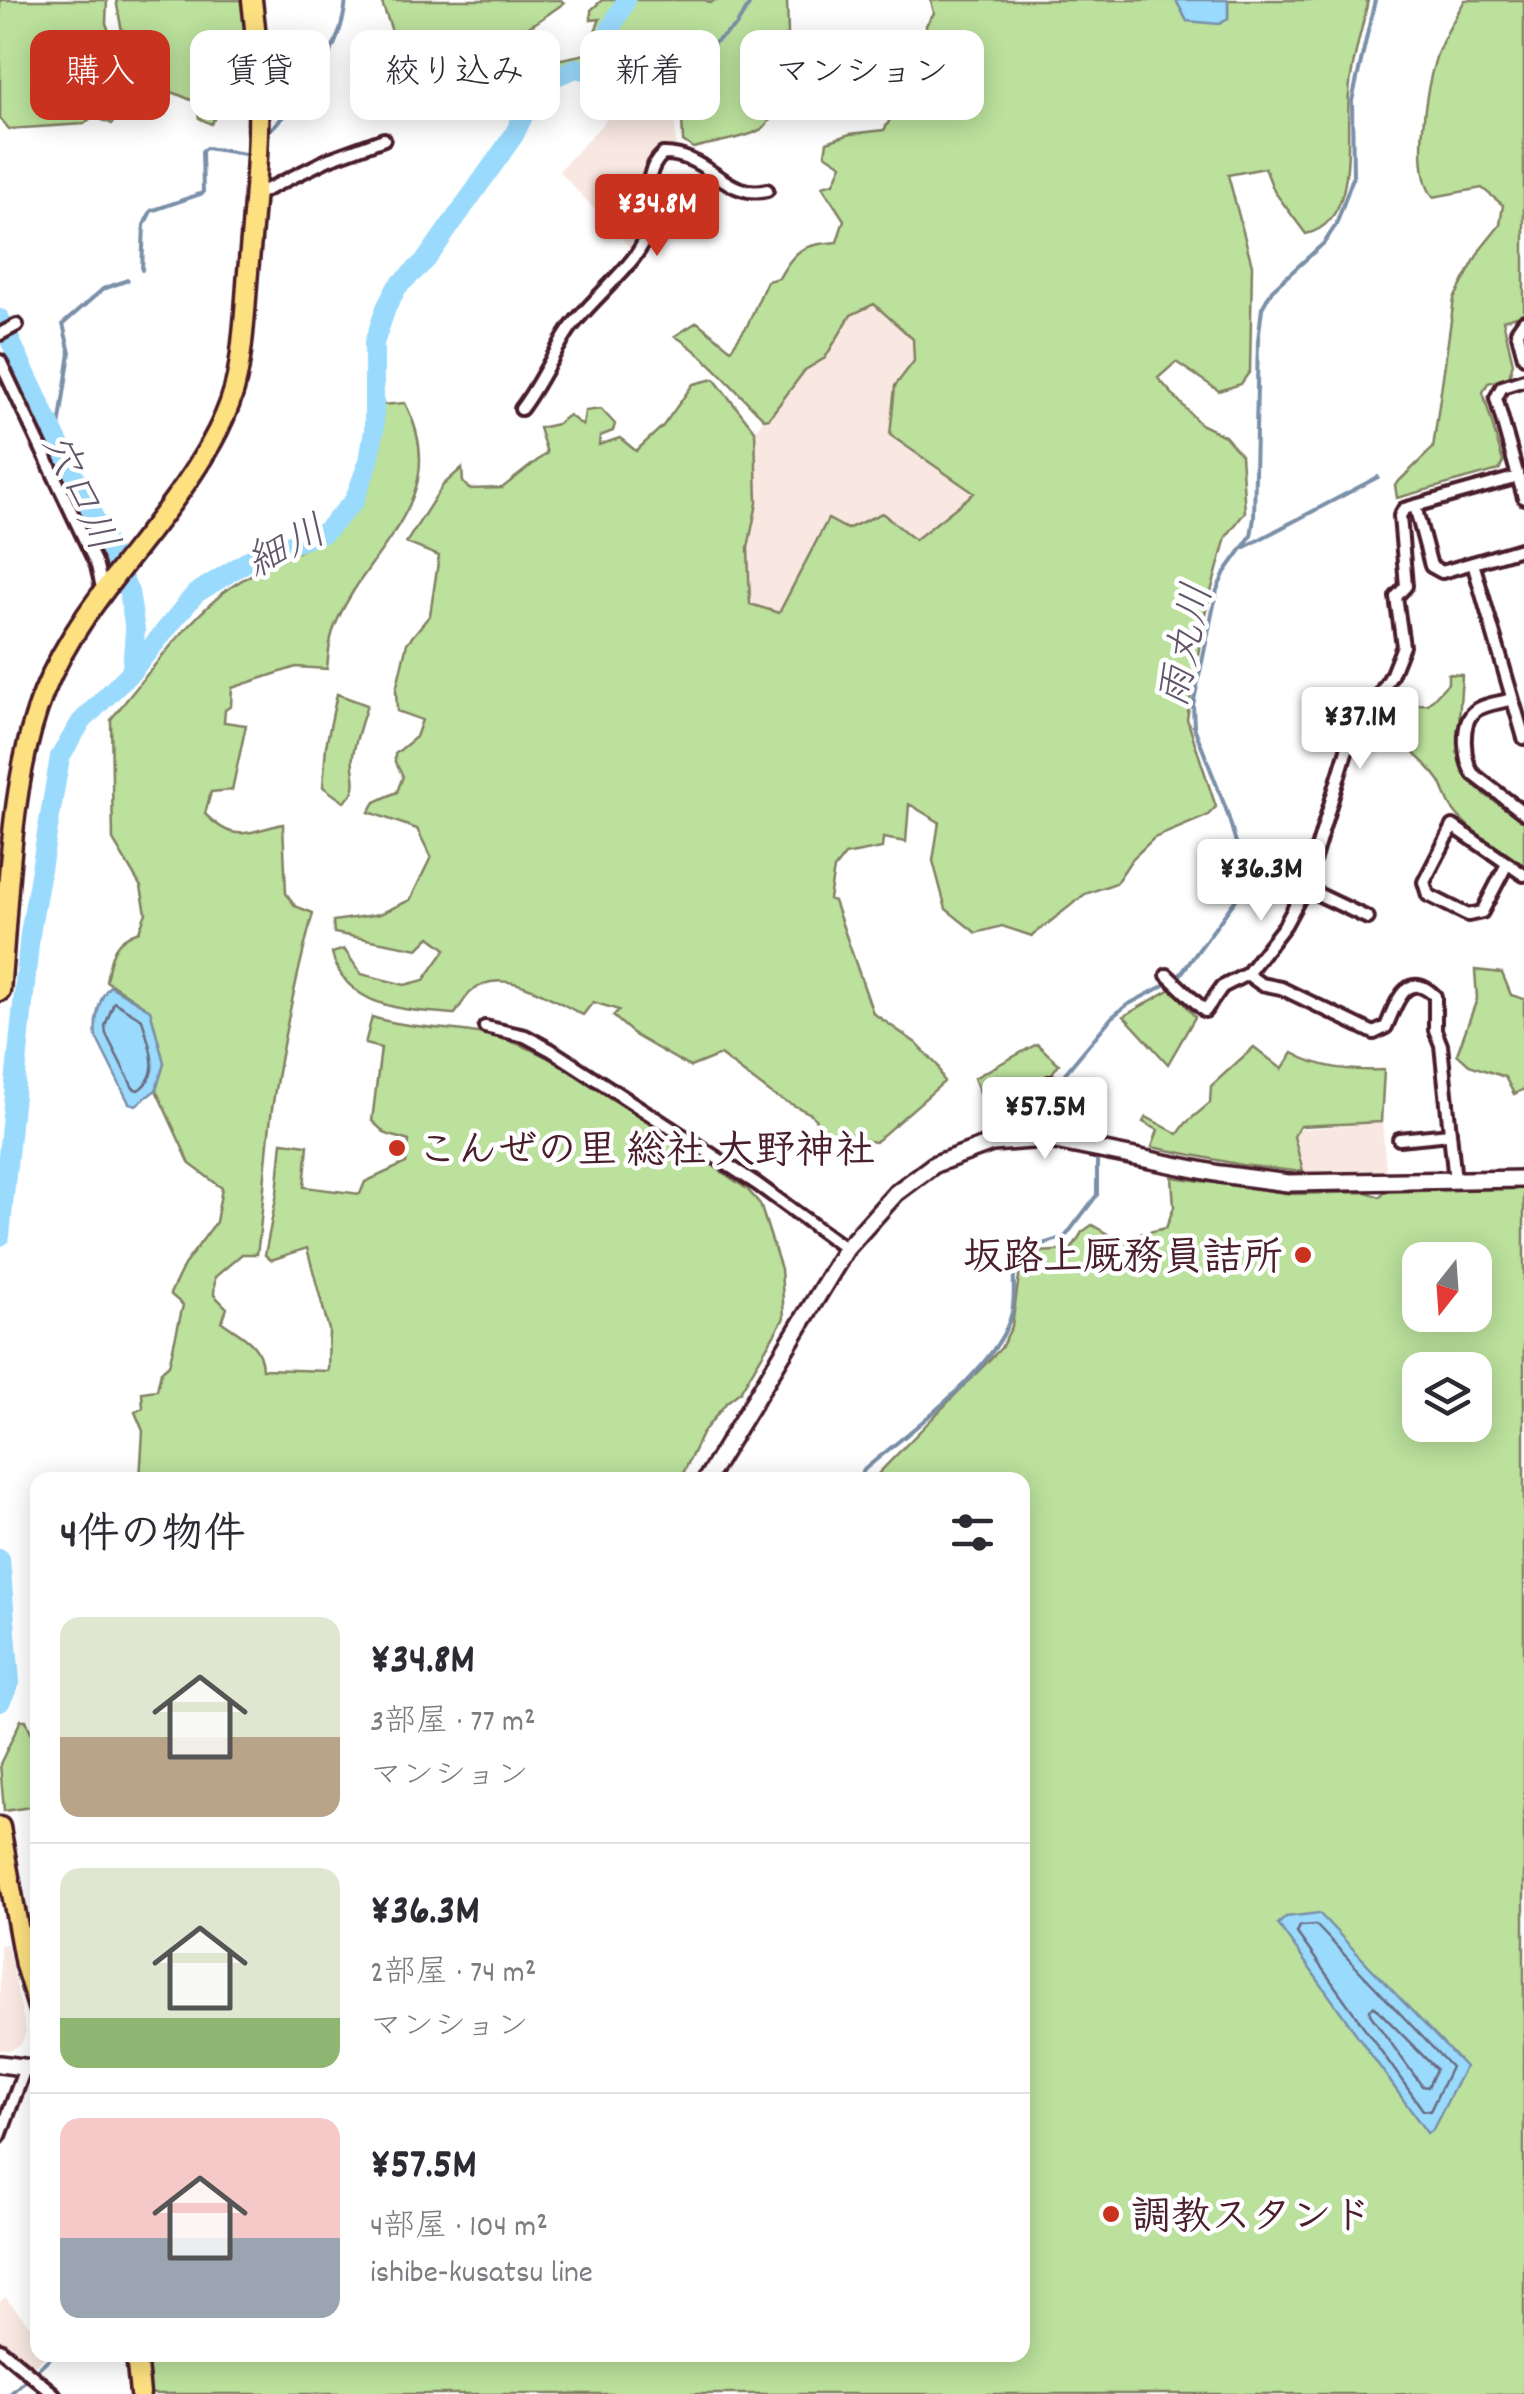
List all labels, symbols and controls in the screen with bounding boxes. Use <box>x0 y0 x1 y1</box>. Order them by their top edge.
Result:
chip: 購入 <box>30 30 170 120</box>
chip: 賃貸 <box>190 30 330 120</box>
chip: 絞り込み <box>350 30 560 120</box>
chip: 新着 <box>580 30 720 120</box>
chip: マンション <box>740 30 984 120</box>
pin: ¥34.8M <box>576 174 738 259</box>
text: ¥34.8M <box>617 183 697 229</box>
water label: 穴口川 <box>22 424 129 564</box>
water label: 細川 <box>237 504 339 596</box>
water label: 雨丸川 <box>1147 579 1232 714</box>
pin: ¥37.1M <box>1279 687 1441 772</box>
text: ¥37.1M <box>1323 696 1397 742</box>
pin: ¥36.3M <box>1180 839 1342 924</box>
text: ¥36.3M <box>1219 848 1303 894</box>
pin: ¥57.5M <box>964 1077 1126 1162</box>
text: ¥57.5M <box>1004 1086 1086 1132</box>
place label: こんぜの里 総社 大野神社 <box>417 1126 875 1183</box>
marker: こんぜの里 総社 大野神社 <box>386 1137 408 1159</box>
place label: 坂路上厩務員詰所 <box>963 1233 1283 1290</box>
north arrow <box>1402 1242 1492 1332</box>
map controls <box>1402 1242 1492 1442</box>
marker: 坂路上厩務員詰所 <box>1292 1244 1314 1266</box>
button: layers <box>1402 1352 1492 1442</box>
icon: filters <box>945 1505 1000 1560</box>
text: 4件の物件 <box>60 1508 245 1568</box>
text: ¥34.8M <box>370 1633 475 1693</box>
icon: home <box>140 1657 260 1777</box>
text: 3部屋 · 77 m² <box>370 1701 536 1747</box>
text: マンション <box>370 1755 529 1801</box>
text: ¥36.3M <box>370 1884 480 1944</box>
icon: home <box>140 1908 260 2028</box>
text: 2部屋 · 74 m² <box>370 1952 536 1998</box>
text: マンション <box>370 2006 529 2052</box>
text: ¥57.5M <box>370 2138 477 2198</box>
icon: home <box>140 2158 260 2278</box>
place label: 調教スタンド <box>1131 2192 1372 2249</box>
marker: 調教スタンド <box>1100 2203 1122 2225</box>
text: 4部屋 · 104 m² <box>370 2206 548 2252</box>
text: ishibe-kusatsu line <box>370 2252 593 2298</box>

